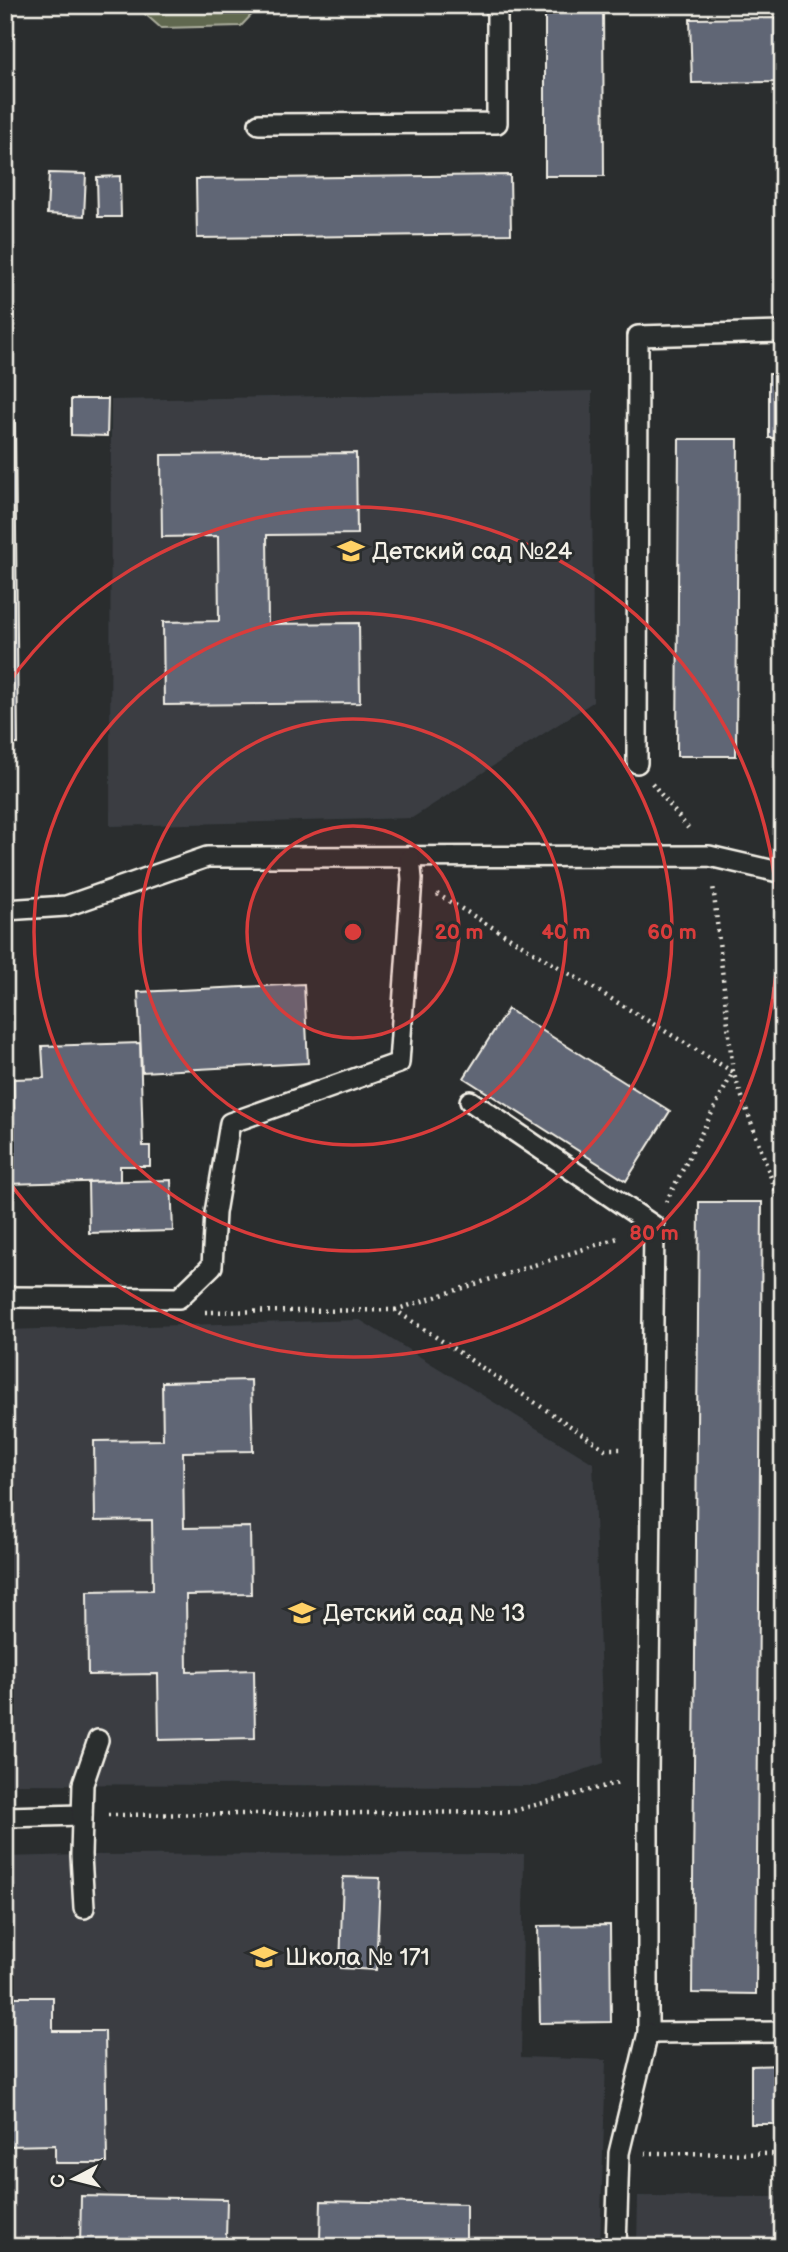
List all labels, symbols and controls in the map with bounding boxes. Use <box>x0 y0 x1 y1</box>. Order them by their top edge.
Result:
school or university icon: Детский сад №24 <box>336 536 366 566</box>
place label: Детский сад №24 <box>372 537 573 566</box>
centre of rings <box>341 920 365 944</box>
text: 20 m <box>435 920 483 945</box>
text: 40 m <box>541 920 591 945</box>
text: 60 m <box>647 920 697 945</box>
text: 80 m <box>629 1221 679 1246</box>
school or university icon: Детский сад № 13 <box>287 1598 317 1628</box>
place label: Детский сад № 13 <box>323 1599 525 1628</box>
school or university icon: Школа № 171 <box>249 1942 279 1972</box>
place label: Школа № 171 <box>285 1943 430 1972</box>
north arrow <box>38 2144 108 2214</box>
text: С <box>46 2173 71 2189</box>

